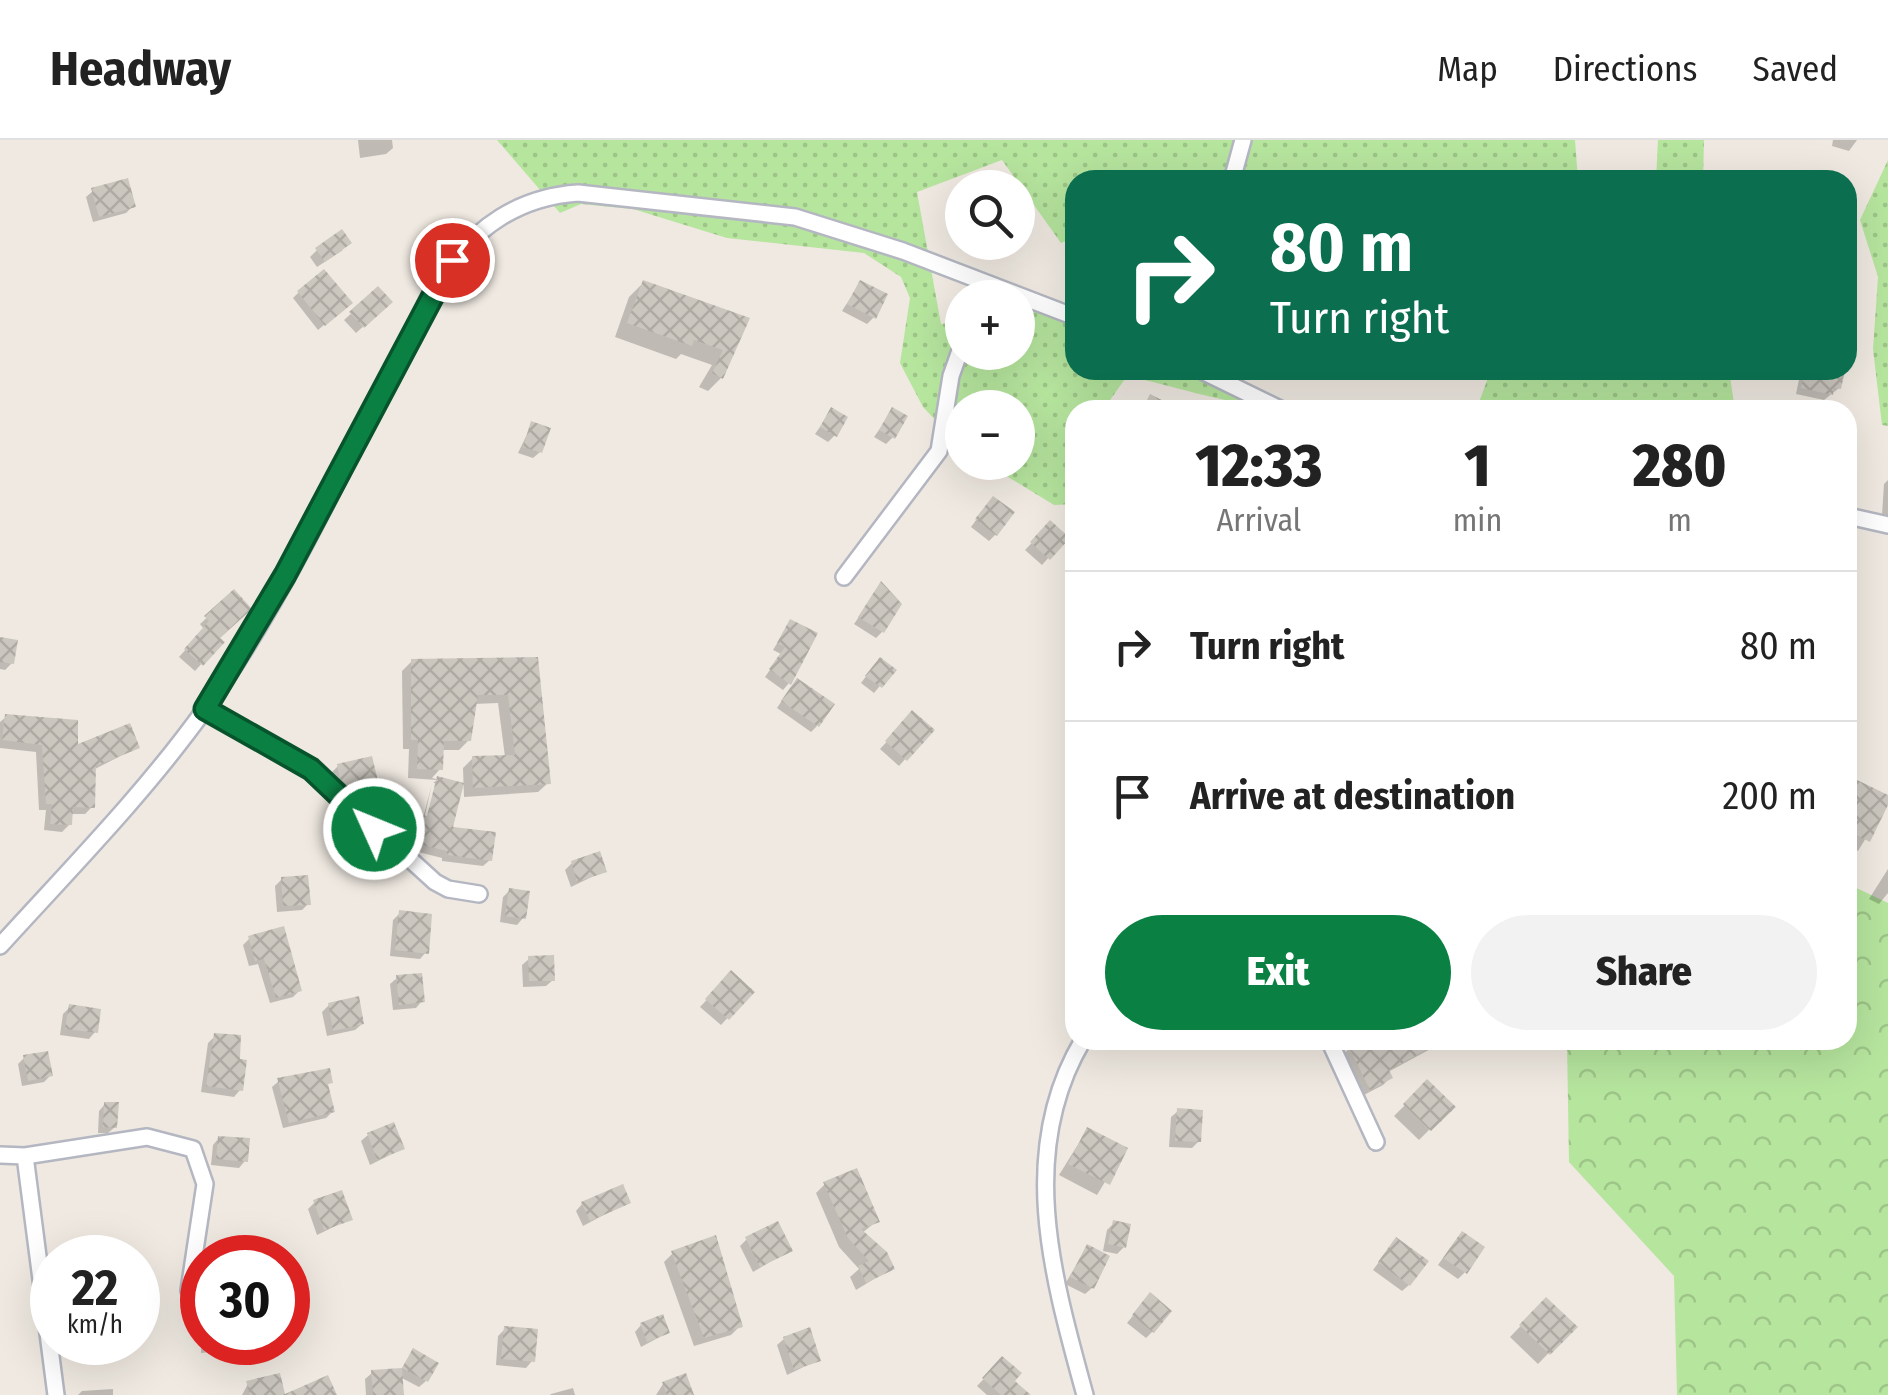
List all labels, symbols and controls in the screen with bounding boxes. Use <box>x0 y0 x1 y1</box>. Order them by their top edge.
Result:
text: Headway <box>50 40 231 98</box>
text: Map <box>1437 48 1498 90</box>
text: Directions <box>1553 48 1698 90</box>
text: Saved <box>1753 48 1838 90</box>
map controls <box>945 170 1035 480</box>
button: search <box>945 170 1035 260</box>
text: 80 m <box>1270 206 1413 290</box>
icon: right <box>1105 210 1235 340</box>
pin <box>410 218 495 303</box>
icon: arrive <box>425 233 480 288</box>
button: + <box>945 280 1035 370</box>
text: Turn right <box>1270 291 1449 345</box>
button: − <box>945 390 1035 480</box>
text: 12:33 <box>1196 430 1322 502</box>
text: 1 <box>1465 430 1491 502</box>
text: 280 <box>1633 430 1726 502</box>
text: Arrival <box>1216 501 1301 539</box>
text: min <box>1453 501 1502 539</box>
text: m <box>1667 501 1692 539</box>
icon: right <box>1105 619 1160 674</box>
text: Turn right <box>1190 623 1344 669</box>
text: 80 m <box>1740 623 1817 669</box>
icon: arrive <box>1105 769 1160 824</box>
text: Arrive at destination <box>1190 773 1515 819</box>
text: 200 m <box>1722 773 1817 819</box>
position arrow <box>322 777 426 881</box>
button: Exit <box>1105 915 1451 1030</box>
button: Share <box>1471 915 1817 1030</box>
speed limit sign: 30 <box>180 1235 310 1365</box>
text: 22 <box>72 1258 118 1318</box>
text: km/h <box>67 1310 123 1340</box>

